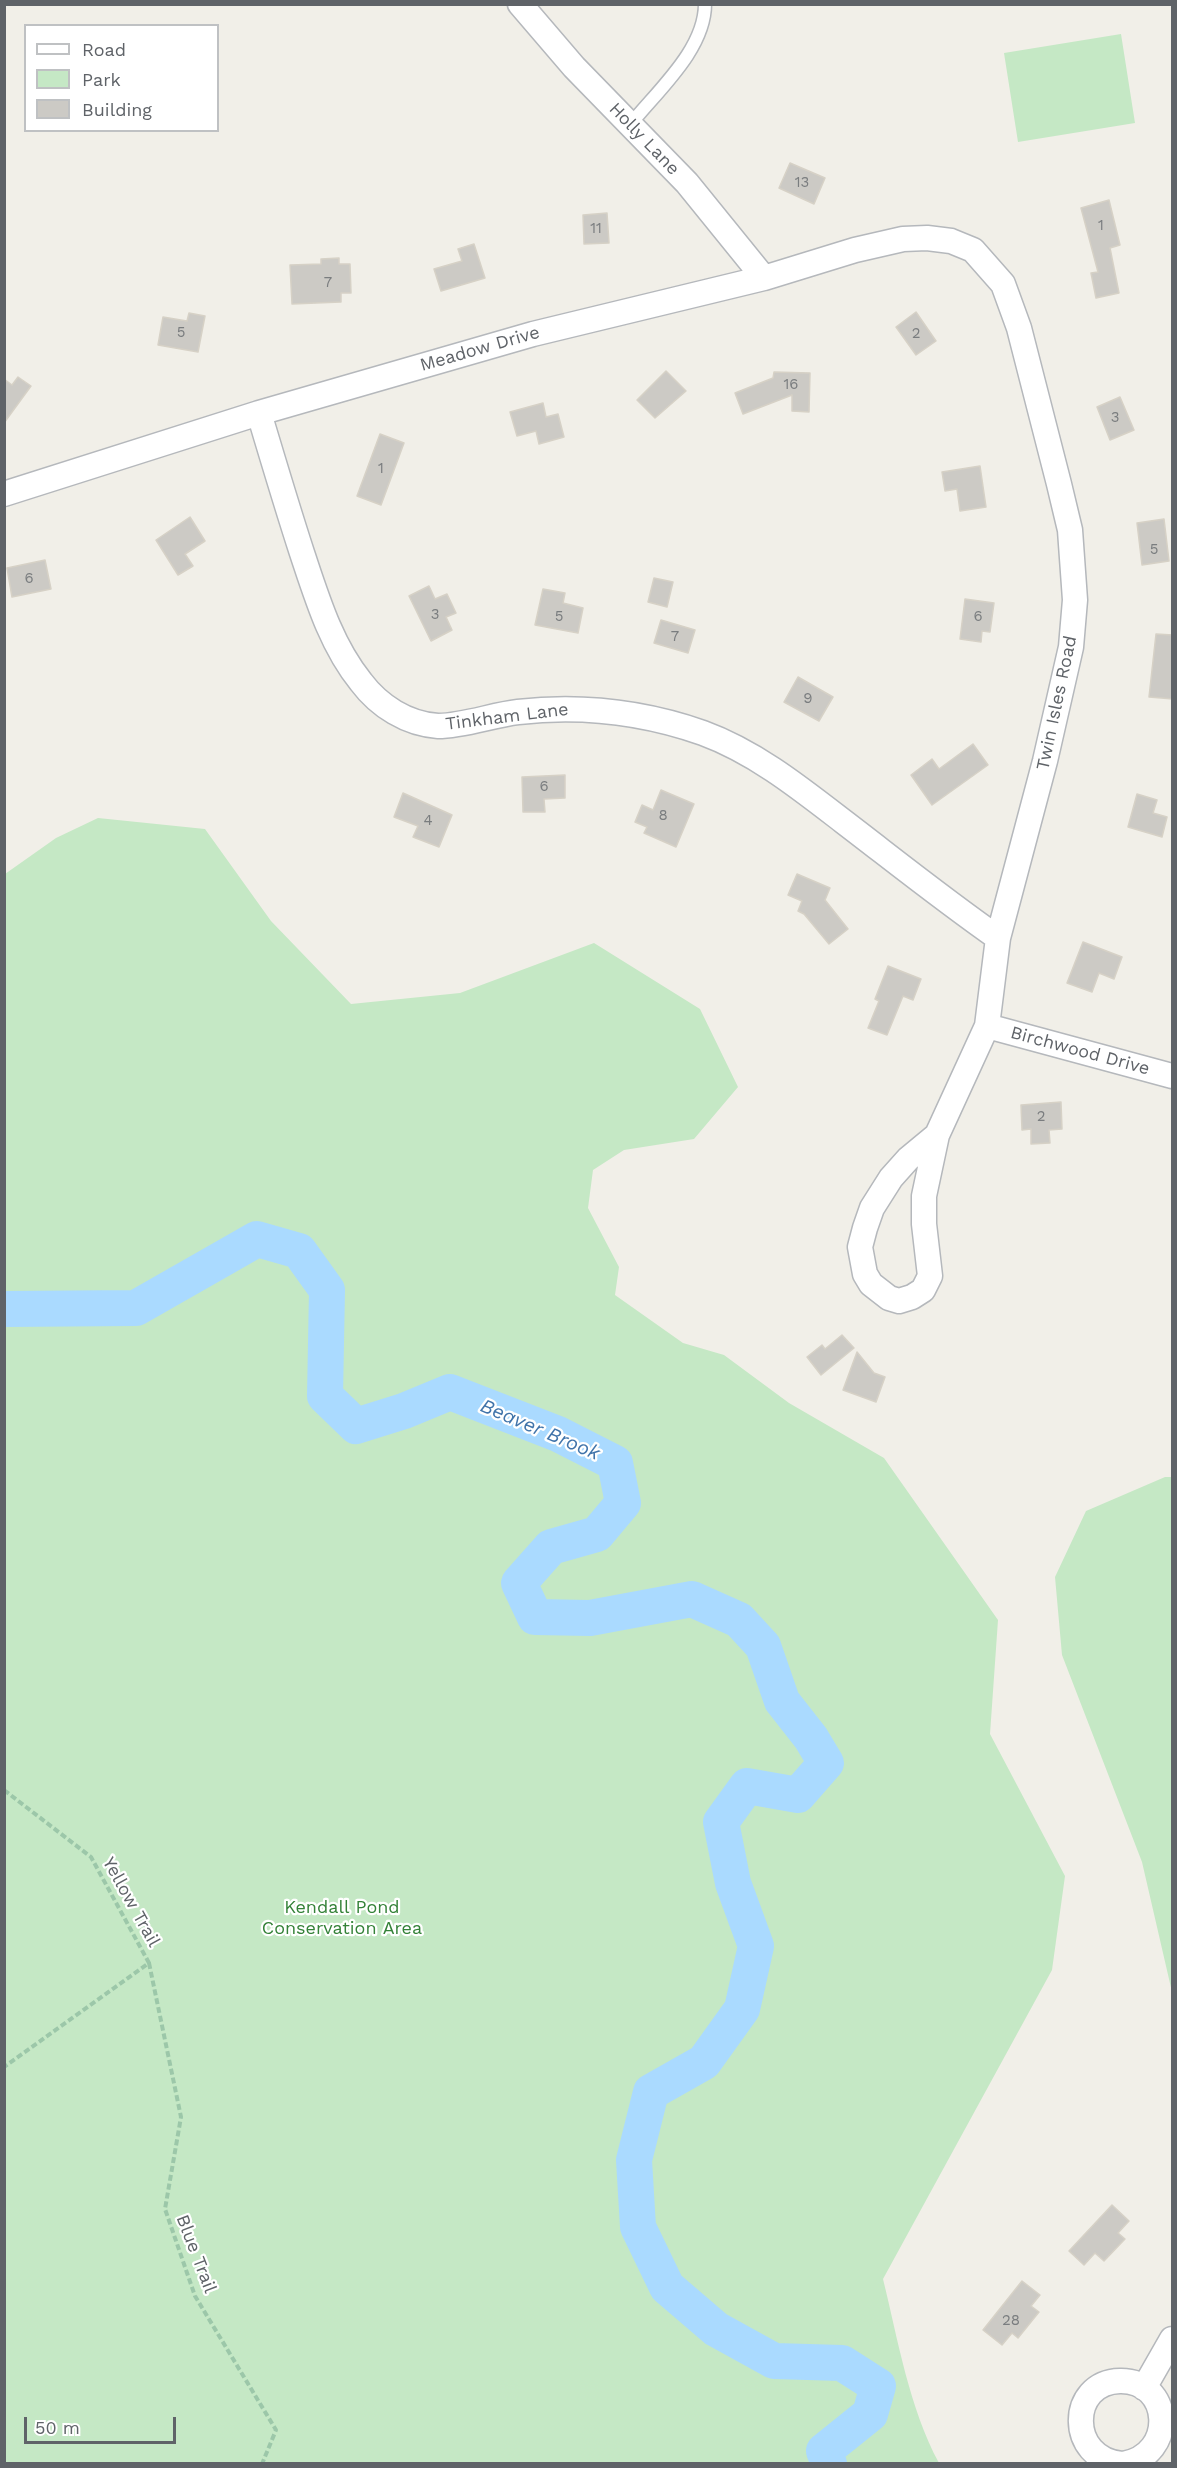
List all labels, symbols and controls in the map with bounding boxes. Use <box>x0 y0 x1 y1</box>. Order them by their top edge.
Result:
legend <box>24 24 219 132</box>
text: Road <box>82 39 126 60</box>
text: Park <box>82 69 121 90</box>
street label: Holly Lane <box>604 98 684 180</box>
text: Building <box>82 99 152 120</box>
house number: 13 <box>795 174 809 192</box>
house number: 1 <box>1098 217 1104 235</box>
house number: 11 <box>590 220 602 238</box>
house number: 7 <box>324 274 332 292</box>
street label: Meadow Drive <box>418 322 542 376</box>
house number: 5 <box>177 324 185 342</box>
house number: 2 <box>912 325 920 343</box>
house number: 16 <box>784 376 798 394</box>
house number: 3 <box>1111 409 1119 427</box>
house number: 1 <box>378 460 384 478</box>
house number: 5 <box>1150 541 1158 559</box>
house number: 6 <box>24 570 34 588</box>
house number: 3 <box>431 606 439 624</box>
house number: 5 <box>555 608 563 626</box>
house number: 6 <box>973 608 983 626</box>
house number: 7 <box>671 628 679 646</box>
street label: Twin Isles Road <box>1032 634 1082 772</box>
house number: 9 <box>803 690 813 708</box>
street label: Tinkham Lane <box>444 699 570 735</box>
house number: 6 <box>539 778 549 796</box>
house number: 8 <box>658 807 668 825</box>
house number: 4 <box>423 812 433 830</box>
street label: Birchwood Drive <box>1008 1022 1152 1080</box>
house number: 2 <box>1037 1108 1045 1126</box>
water label: Beaver Brook <box>477 1394 603 1466</box>
street label: Yellow Trail <box>97 1853 165 1951</box>
park label: Kendall Pond Conservation Area <box>262 1897 422 1940</box>
street label: Blue Trail <box>171 2212 221 2296</box>
house number: 28 <box>1002 2312 1020 2330</box>
scale bar <box>27 2405 178 2443</box>
text: 50 m <box>35 2417 80 2438</box>

